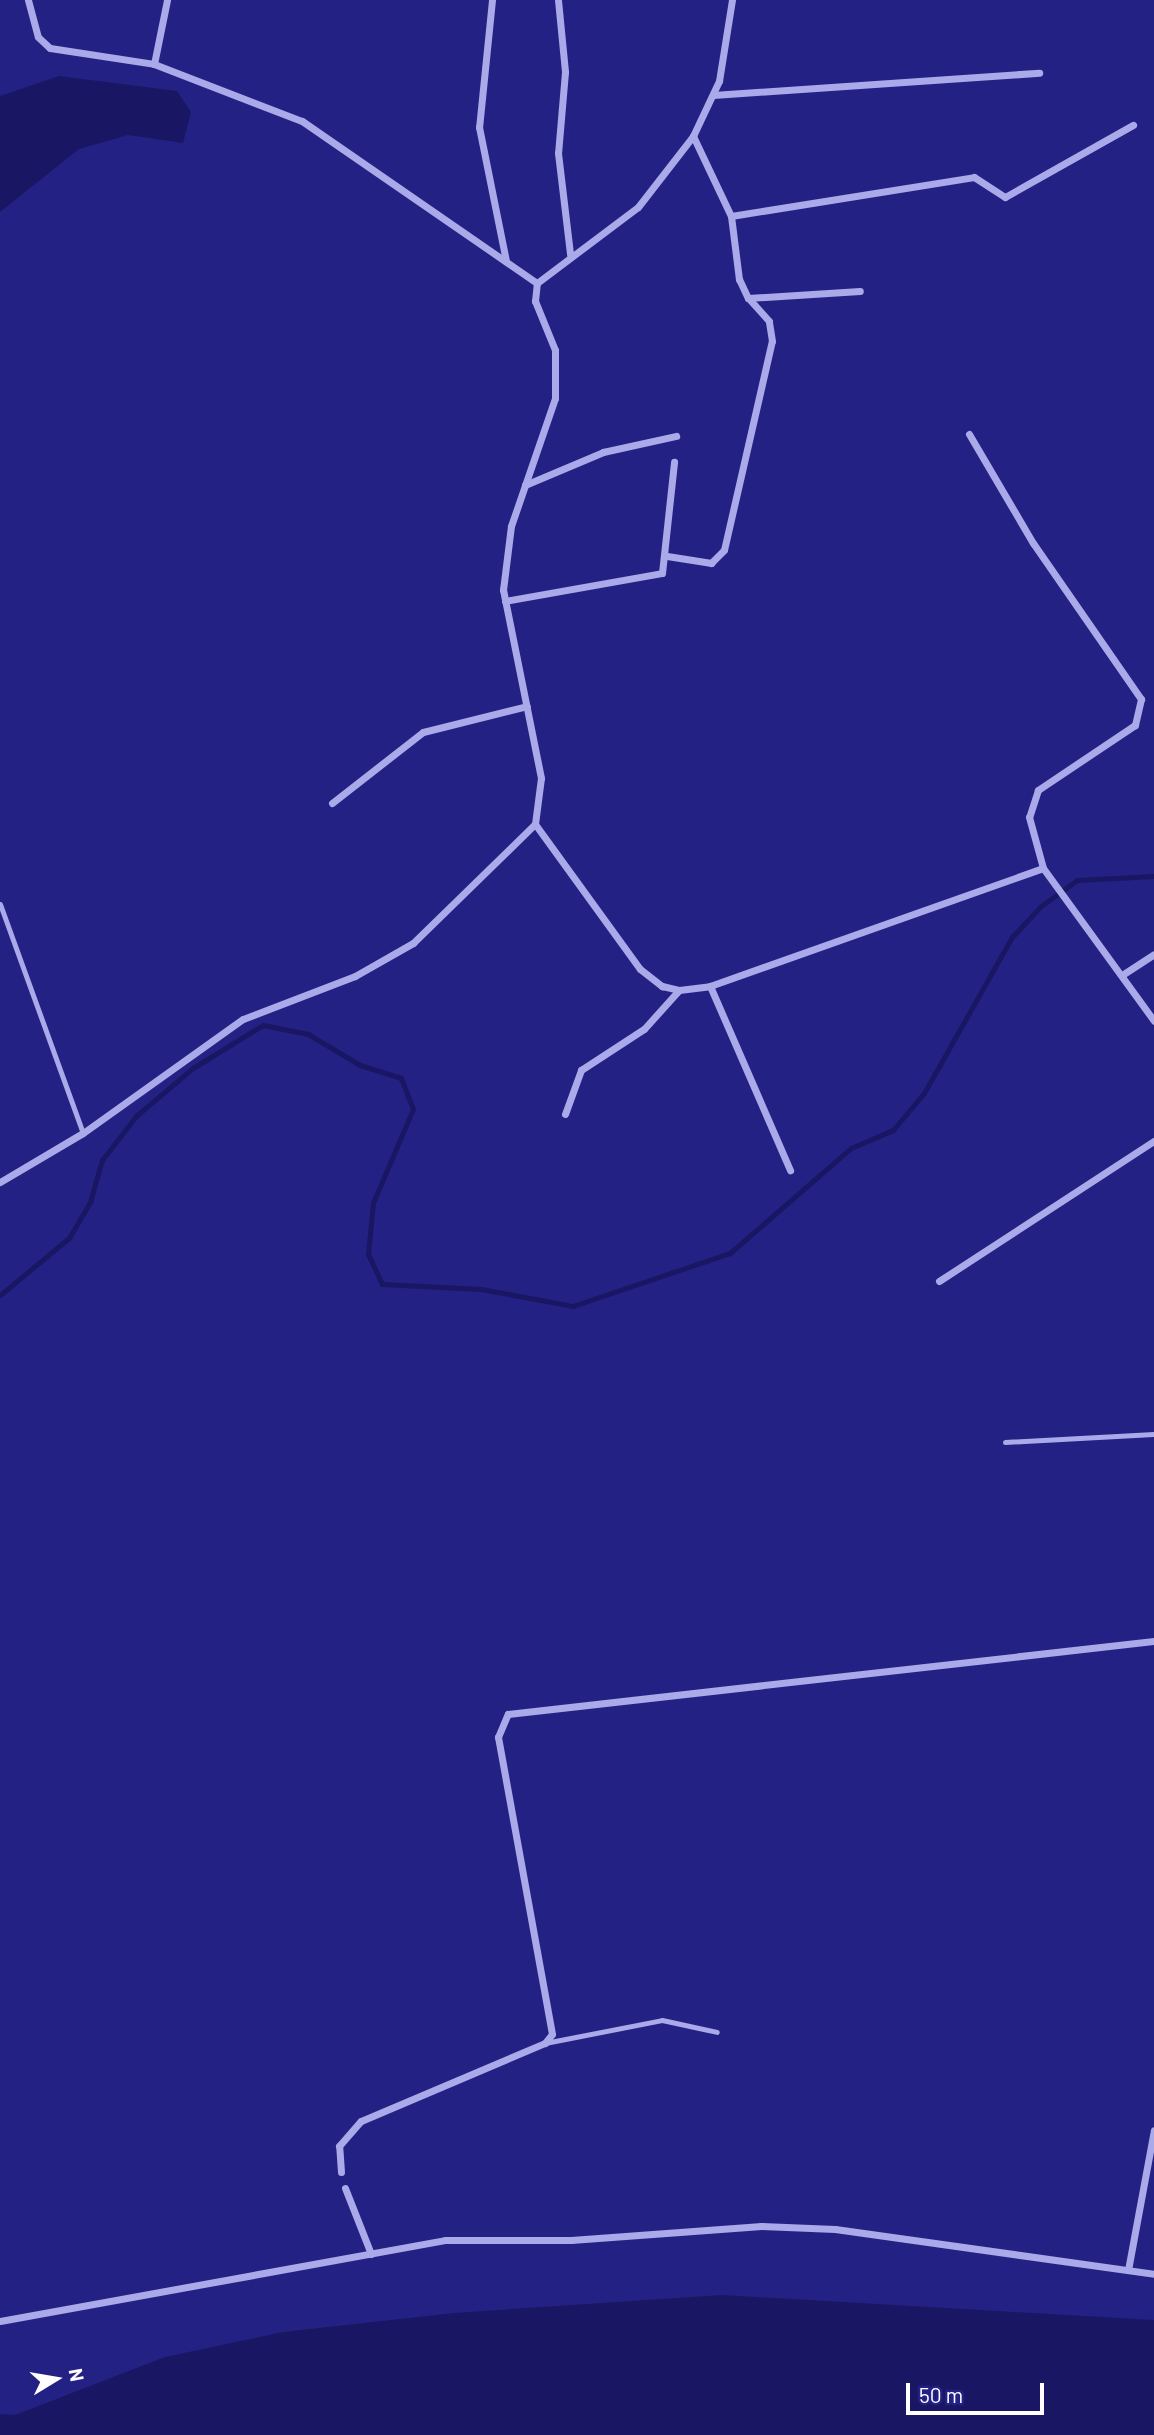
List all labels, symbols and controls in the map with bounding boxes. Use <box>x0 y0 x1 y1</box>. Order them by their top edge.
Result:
north arrow <box>21 2344 91 2414</box>
text: N <box>65 2366 90 2383</box>
scale bar <box>909 2368 1047 2412</box>
text: 50 m <box>919 2382 963 2407</box>

